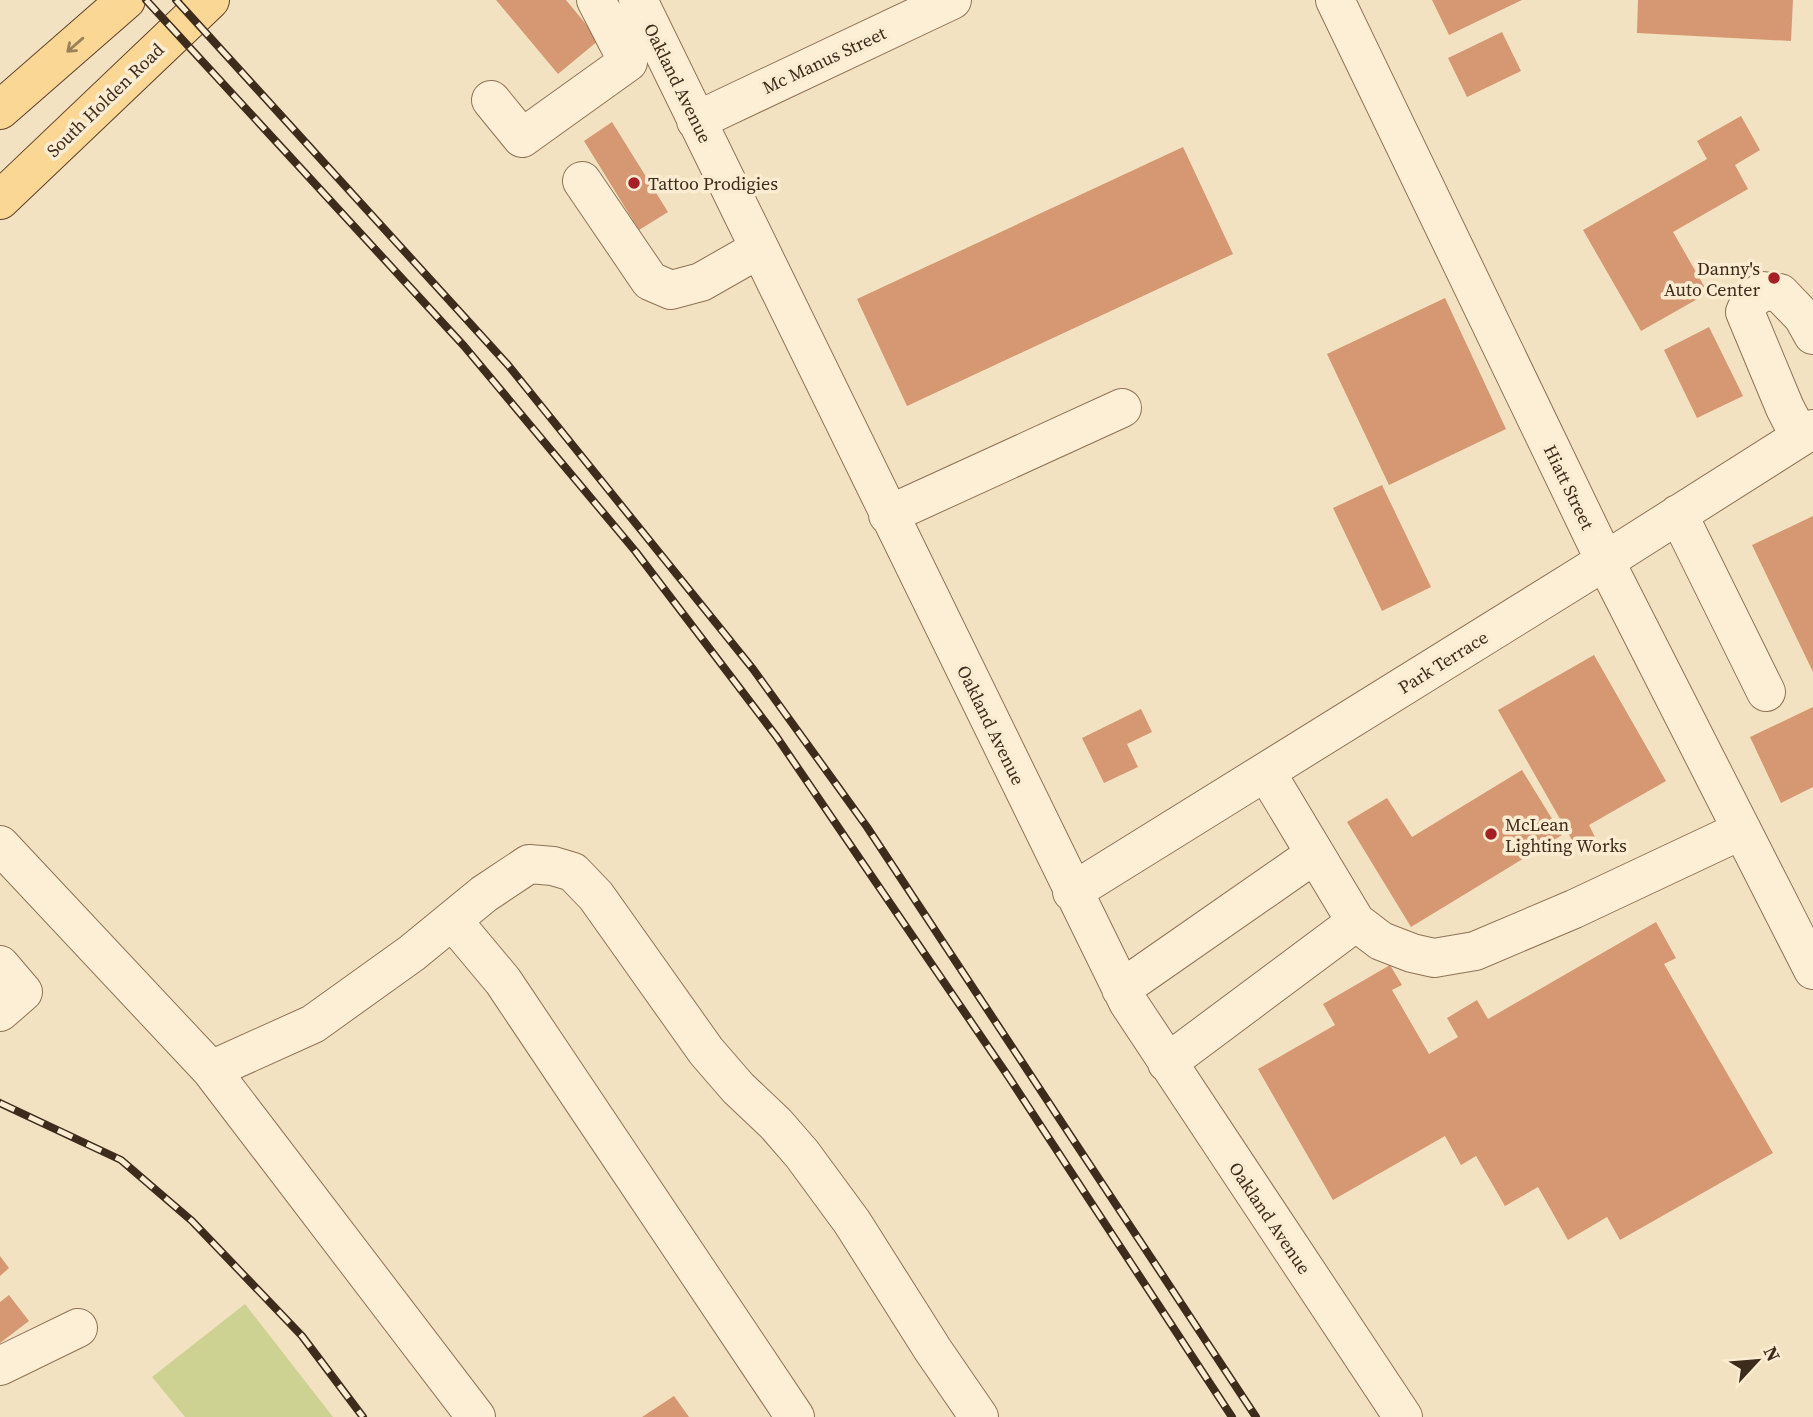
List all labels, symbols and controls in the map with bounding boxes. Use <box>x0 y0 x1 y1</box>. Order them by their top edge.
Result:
street label: Oakland Avenue <box>638 19 718 147</box>
street label: Mc Manus Street <box>758 20 890 100</box>
street label: South Holden Road <box>41 37 169 163</box>
one-way arrow <box>66 37 84 53</box>
place label: Tattoo Prodigies <box>648 171 778 196</box>
marker: Tattoo Prodigies <box>626 175 642 191</box>
place label: Danny's Auto Center <box>1664 256 1760 302</box>
marker: Danny's Auto Center <box>1766 270 1782 286</box>
street label: Hiatt Street <box>1538 440 1600 534</box>
street label: Park Terrace <box>1393 624 1493 700</box>
street label: Oakland Avenue <box>951 661 1031 789</box>
place label: McLean Lighting Works <box>1505 812 1627 858</box>
marker: McLean Lighting Works <box>1483 826 1499 842</box>
street label: Oakland Avenue <box>1223 1157 1317 1279</box>
north arrow <box>1722 1326 1792 1396</box>
text: N <box>1758 1342 1787 1366</box>

